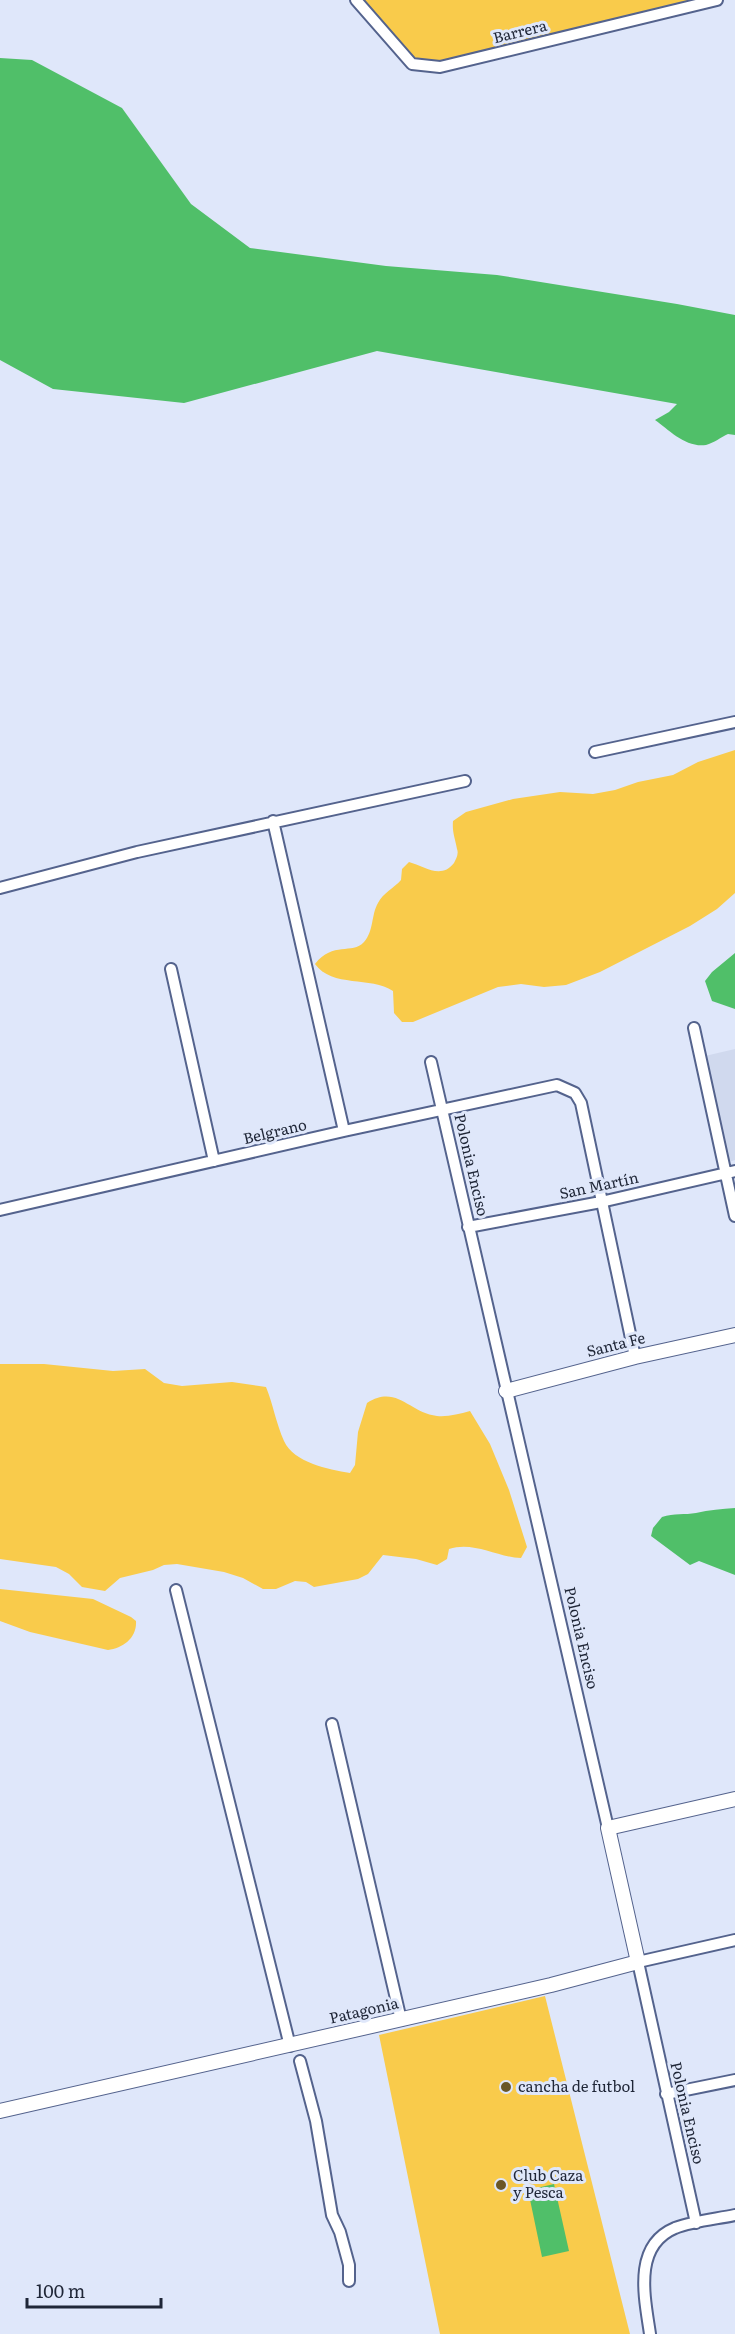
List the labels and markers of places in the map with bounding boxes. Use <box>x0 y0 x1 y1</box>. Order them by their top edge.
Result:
place label: cancha de futbol <box>518 2074 635 2097</box>
marker: cancha de futbol <box>499 2080 513 2094</box>
place label: Club Caza y Pesca <box>513 2163 584 2203</box>
marker: Club Caza y Pesca <box>494 2178 508 2192</box>

